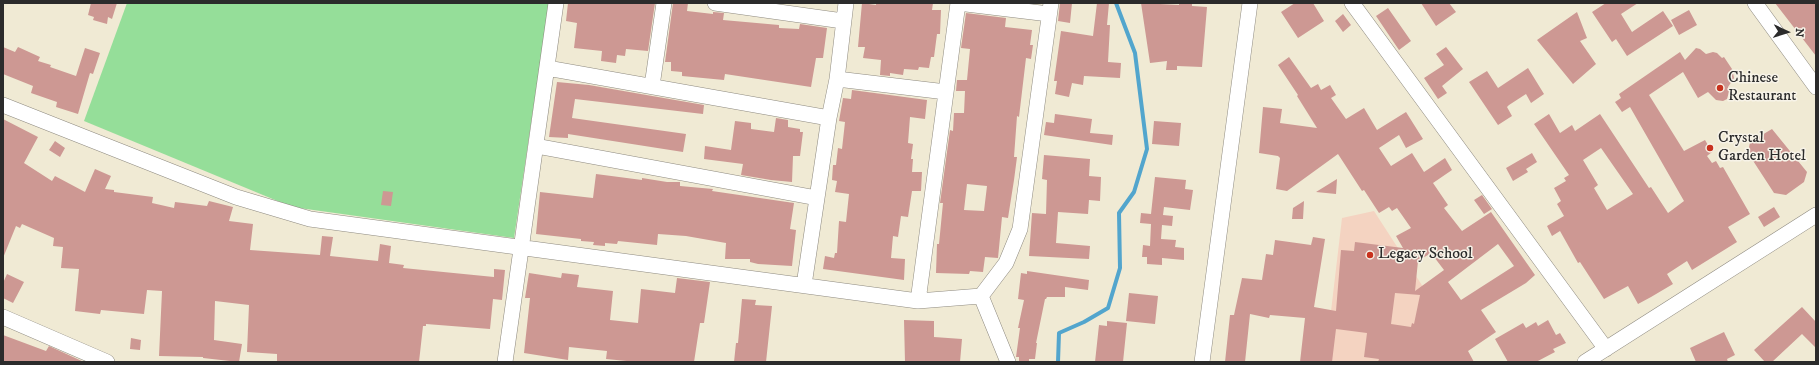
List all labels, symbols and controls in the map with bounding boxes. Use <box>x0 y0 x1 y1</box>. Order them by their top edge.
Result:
north arrow <box>1767 12 1807 52</box>
text: N <box>1792 28 1806 38</box>
place label: Chinese Restaurant <box>1728 69 1796 107</box>
marker: Chinese Restaurant <box>1715 83 1725 93</box>
place label: Crystal Garden Hotel <box>1718 129 1806 167</box>
marker: Crystal Garden Hotel <box>1705 143 1715 153</box>
place label: Legacy School <box>1378 245 1473 265</box>
marker: Legacy School <box>1365 250 1375 260</box>

